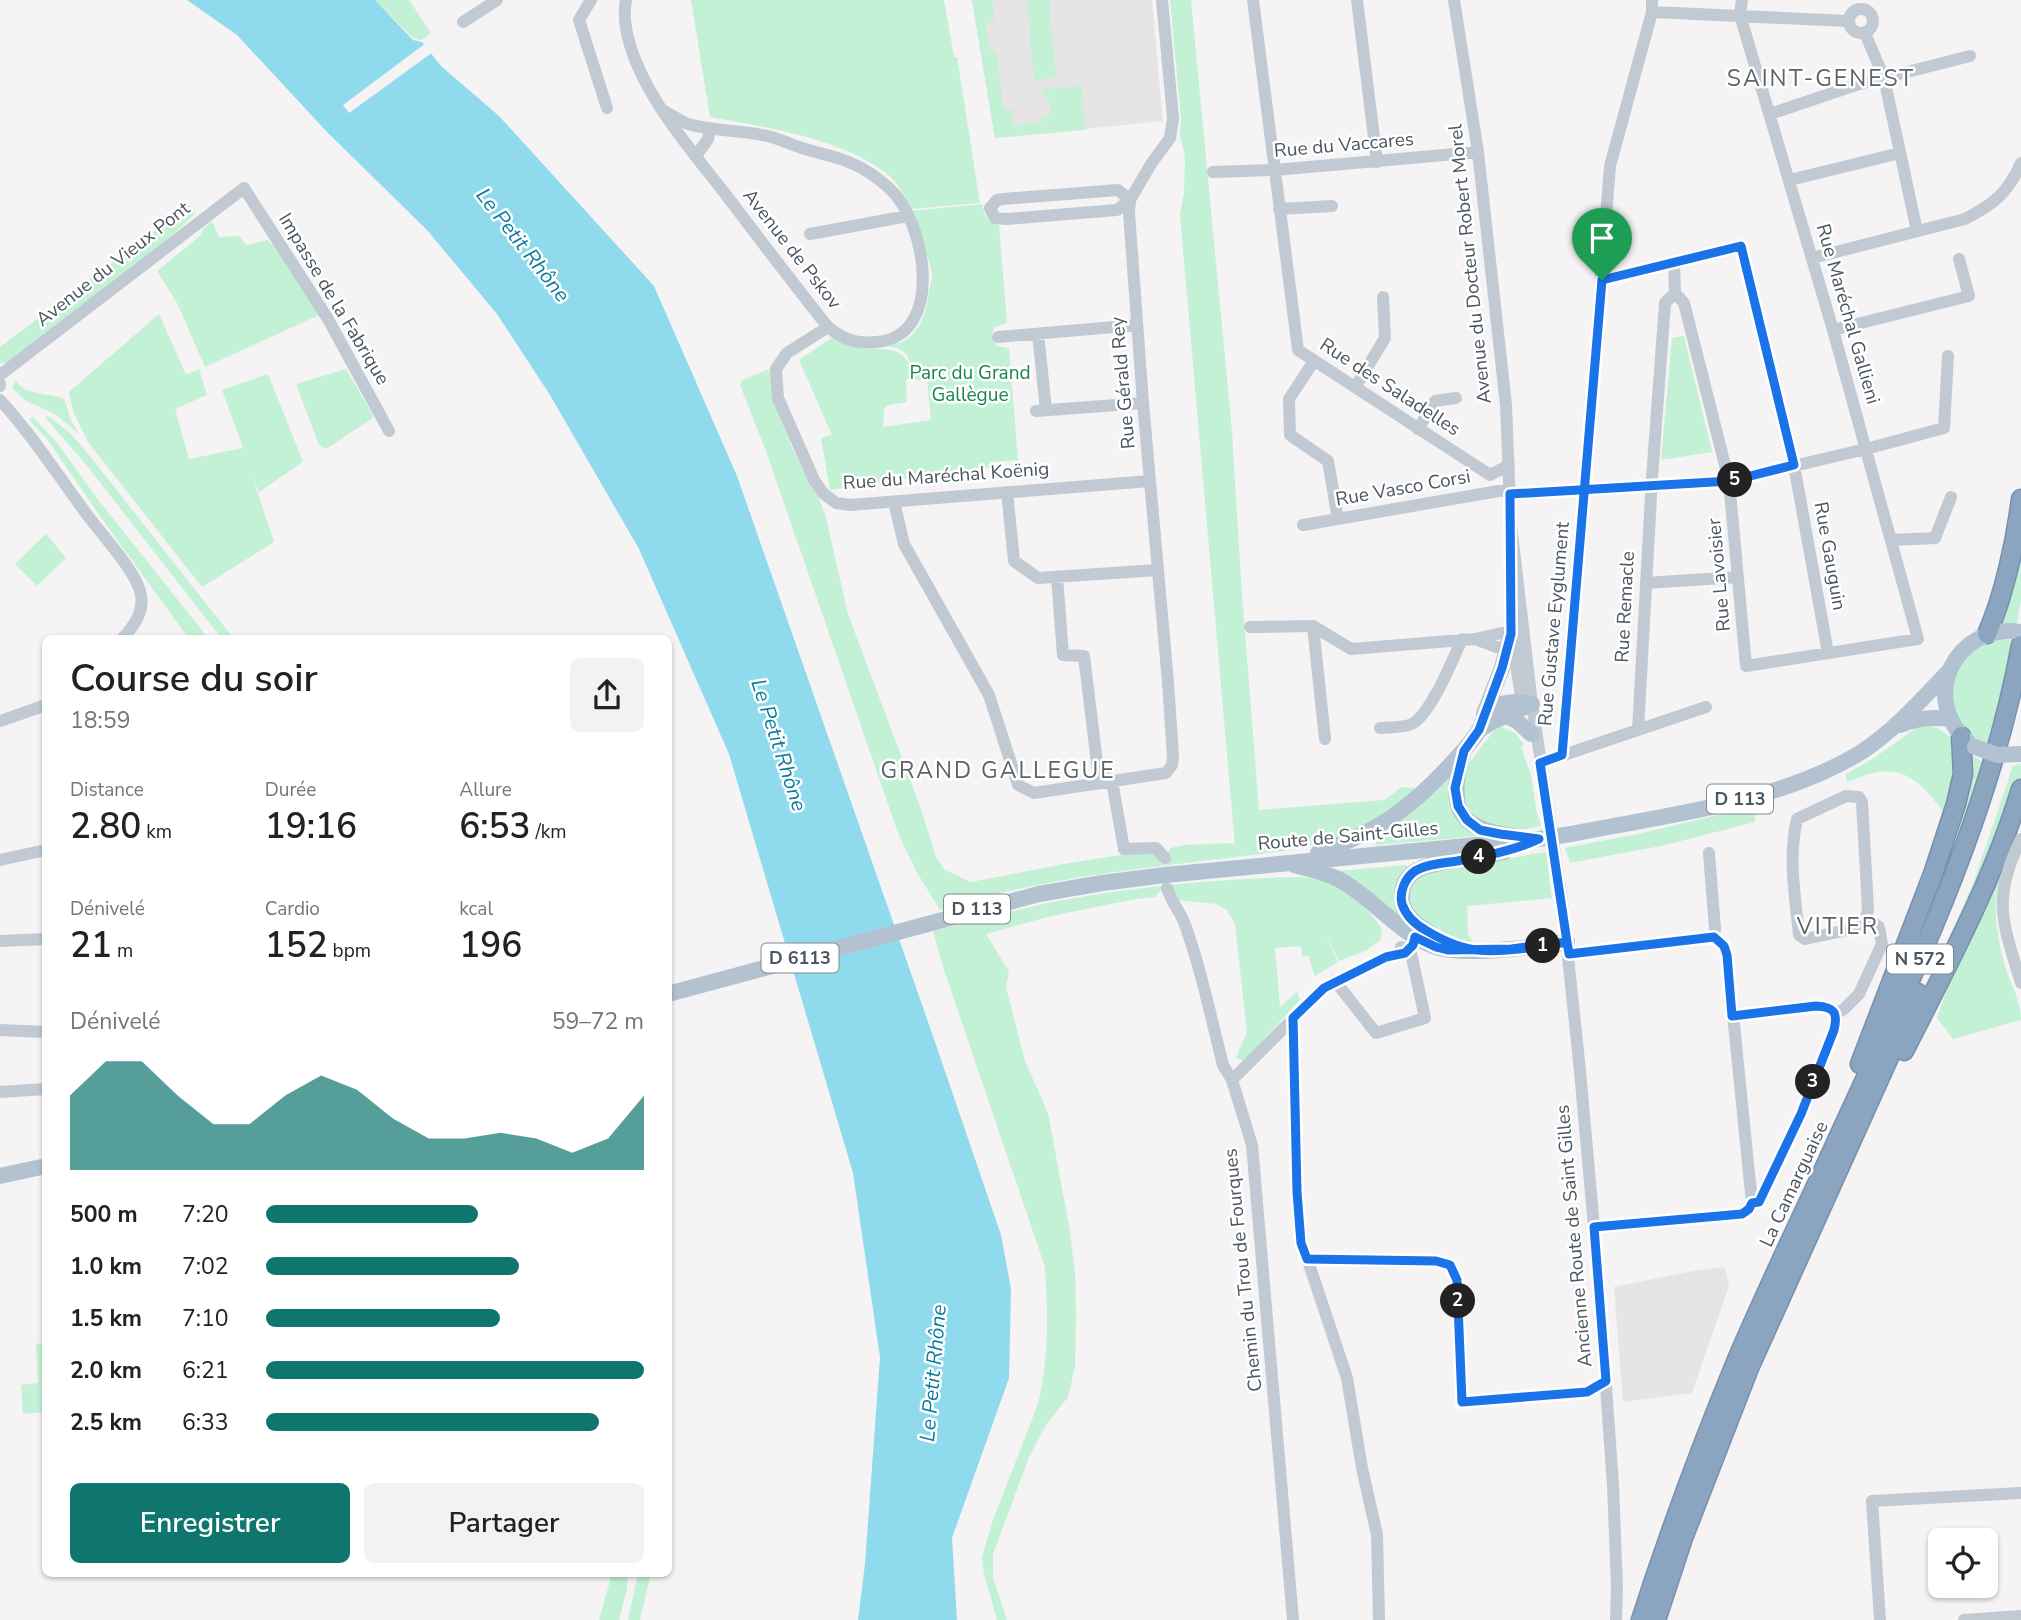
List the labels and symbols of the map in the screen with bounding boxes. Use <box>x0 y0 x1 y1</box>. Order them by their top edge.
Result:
district label: SAINT-GENEST <box>1727 63 1915 94</box>
street label: Avenue du Docteur Robert Morel <box>1442 123 1498 405</box>
street label: Rue du Vaccares <box>1273 126 1415 164</box>
water label: Le Petit Rhône <box>470 182 576 308</box>
street label: Avenue de Pskov <box>737 184 847 315</box>
street label: Avenue du Vieux Pont <box>31 195 196 332</box>
street label: Impasse de la Fabrique <box>272 208 396 390</box>
pin <box>1572 208 1632 280</box>
street label: Rue Maréchal Gallieni <box>1810 221 1886 407</box>
street label: Rue Gérald Rey <box>1104 316 1142 450</box>
street label: Rue des Saladelles <box>1315 332 1465 442</box>
park label: Parc du Grand Gallègue <box>909 360 1031 408</box>
street label: Rue du Maréchal Koënig <box>842 456 1050 496</box>
pin: 5 <box>1718 462 1752 498</box>
street label: Rue Vasco Corsi <box>1333 463 1473 513</box>
street label: Rue Gauguin <box>1808 500 1852 612</box>
street label: Rue Lavoisier <box>1701 517 1737 633</box>
street label: Rue Gustave Eyglument <box>1532 520 1576 727</box>
street label: Rue Remacle <box>1609 551 1641 663</box>
water label: Le Petit Rhône <box>744 675 814 815</box>
district label: GRAND GALLEGUE <box>880 755 1116 786</box>
road number: D 113 <box>1707 784 1773 814</box>
street label: Route de Saint-Gilles <box>1257 815 1439 857</box>
pin: 4 <box>1462 840 1496 874</box>
road number: D 113 <box>944 894 1010 924</box>
district label: VITIER <box>1796 911 1879 942</box>
pin: 1 <box>1526 928 1560 964</box>
road number: D 6113 <box>762 944 838 973</box>
road number: N 572 <box>1887 944 1953 974</box>
pin: 3 <box>1796 1064 1830 1100</box>
street label: Ancienne Route de Saint Gilles <box>1550 1104 1598 1368</box>
street label: La Camarguaise <box>1753 1117 1835 1251</box>
street label: Chemin du Trou de Fourques <box>1217 1147 1269 1393</box>
pin: 2 <box>1440 1284 1476 1318</box>
water label: Le Petit Rhône <box>913 1303 953 1443</box>

